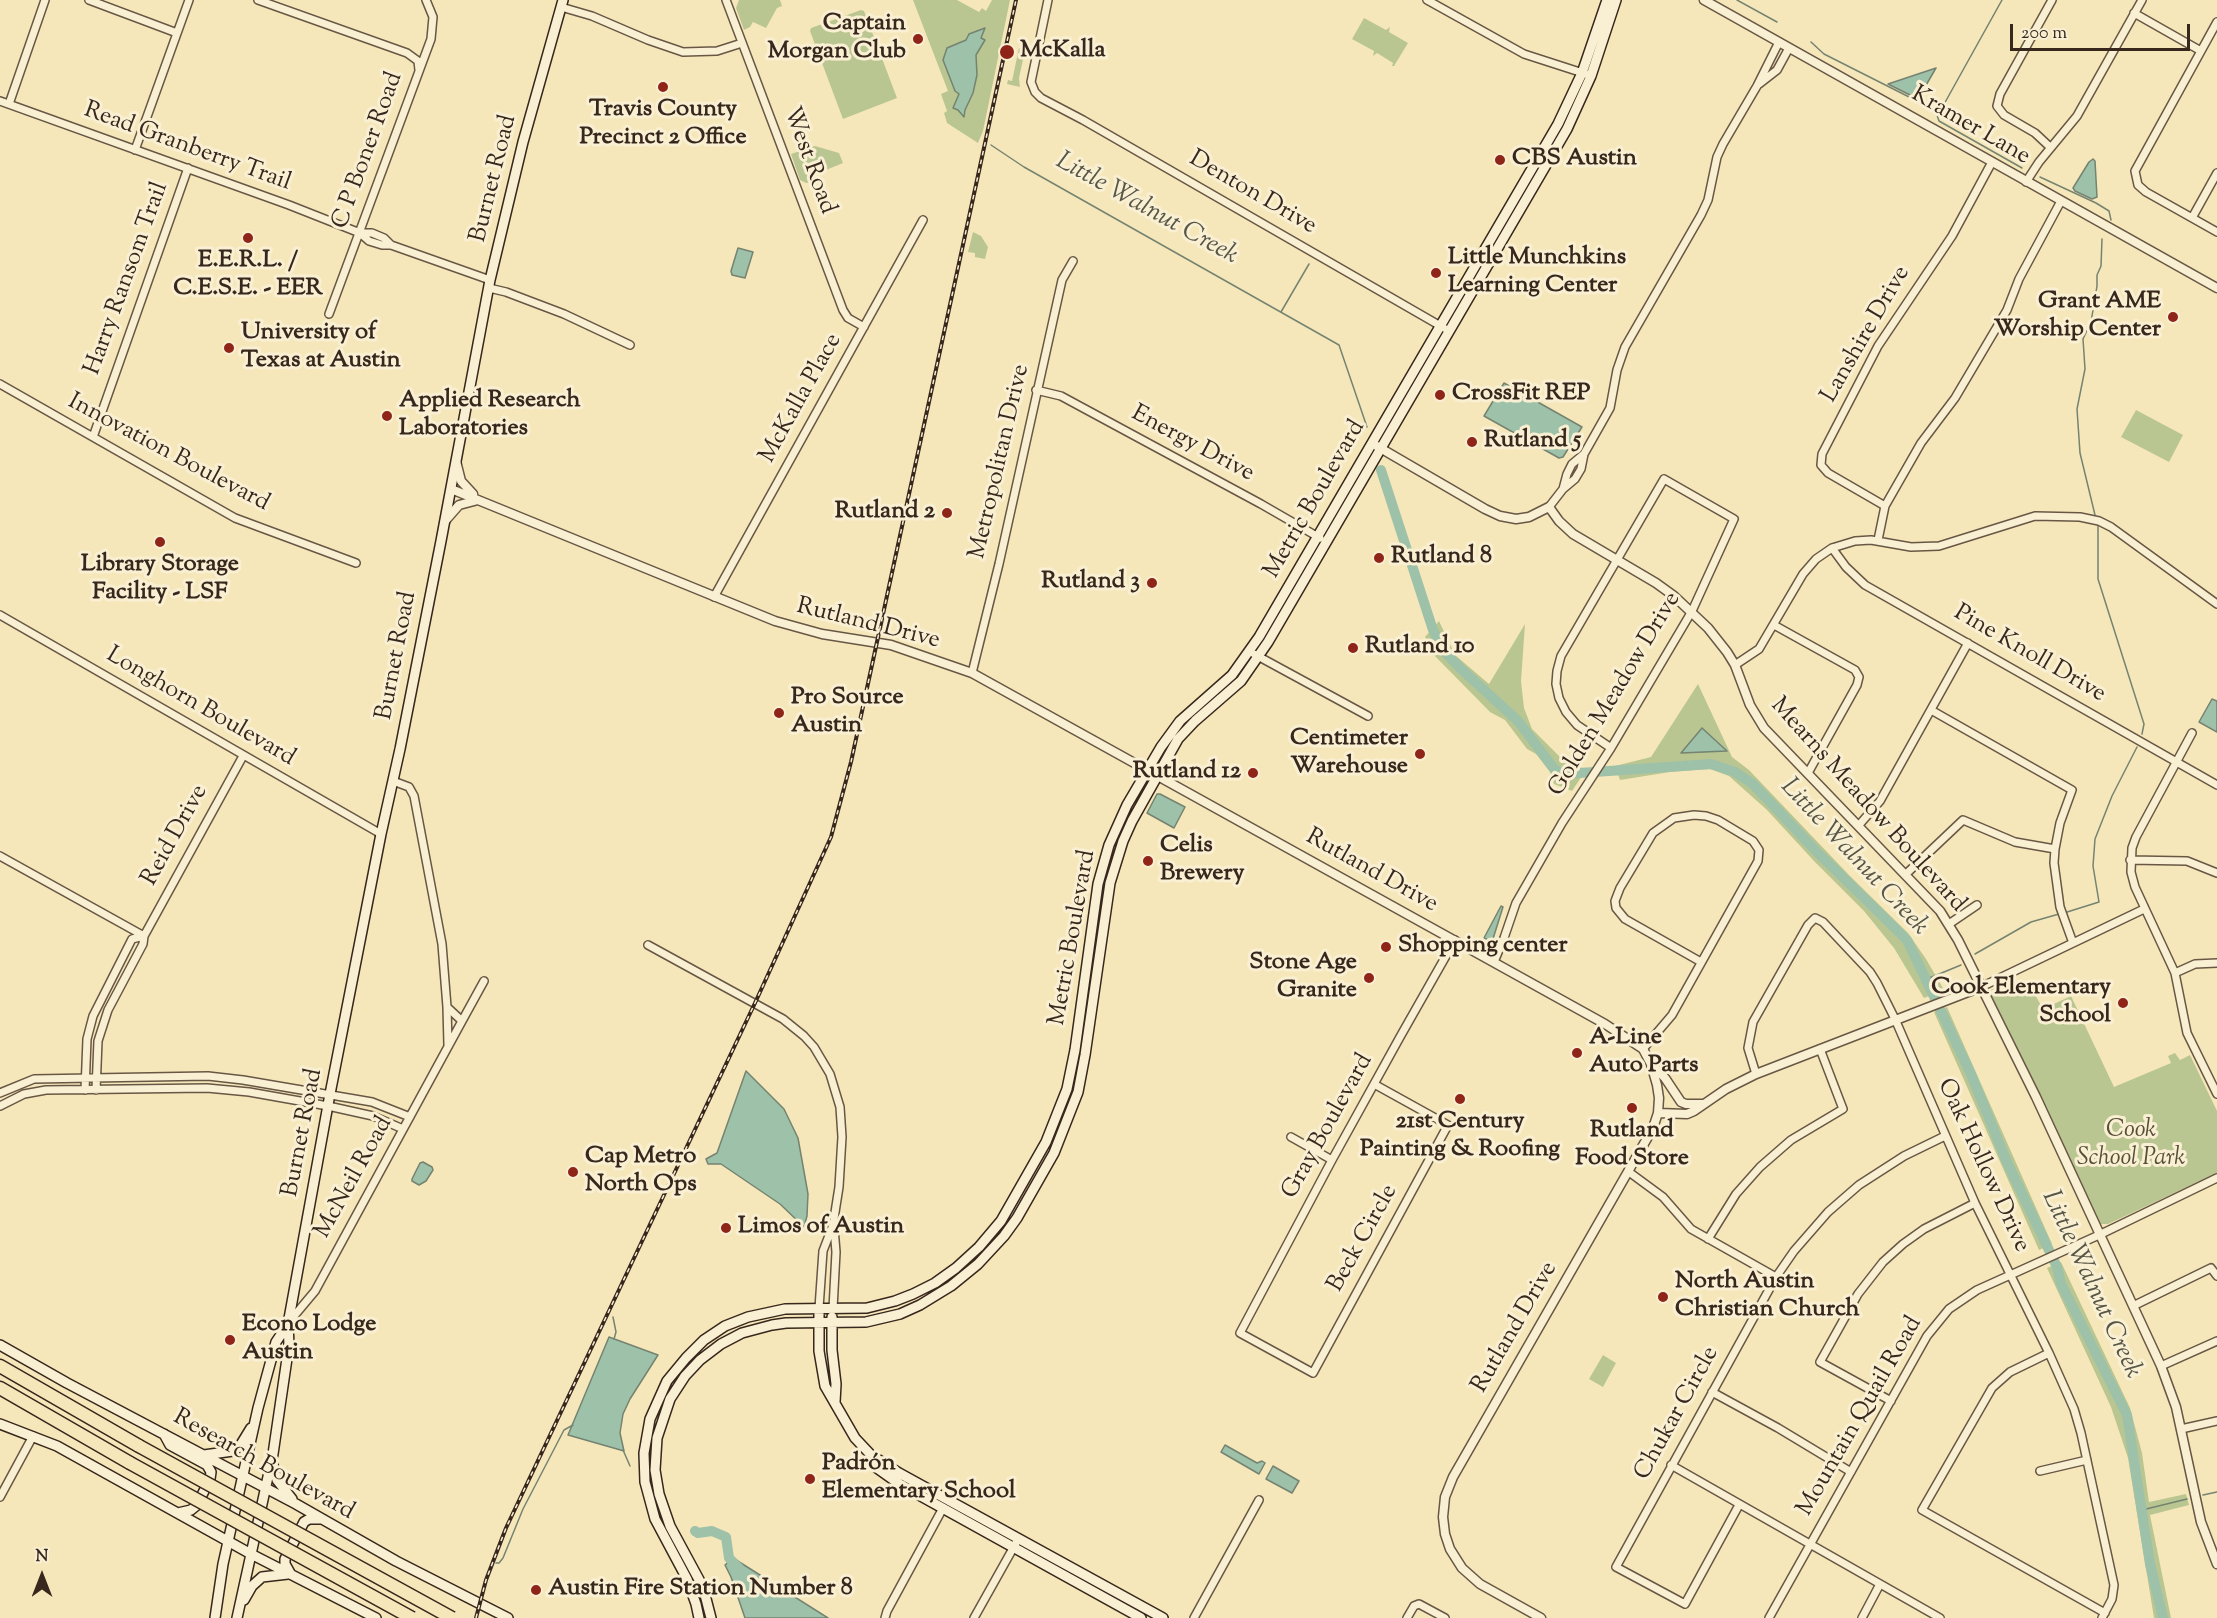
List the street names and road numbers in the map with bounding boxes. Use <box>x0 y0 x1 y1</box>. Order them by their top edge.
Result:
street label: C P Boner Road <box>327 69 411 233</box>
street label: Kramer Lane <box>1905 81 2035 173</box>
street label: Read Granberry Trail <box>79 97 295 199</box>
street label: West Road <box>775 103 841 219</box>
street label: Burnet Road <box>465 112 525 246</box>
street label: Denton Drive <box>1183 146 1321 242</box>
street label: Harry Ransom Trail <box>80 179 176 379</box>
street label: Lanshire Drive <box>1816 262 1918 408</box>
street label: McKalla Place <box>755 329 849 469</box>
street label: Metropolitan Drive <box>965 362 1037 562</box>
street label: Innovation Boulevard <box>62 389 274 519</box>
street label: Energy Drive <box>1126 401 1258 489</box>
street label: Metric Boulevard <box>1259 416 1373 584</box>
street label: Golden Meadow Drive <box>1544 588 1688 802</box>
street label: Burnet Road <box>371 589 425 723</box>
street label: Rutland Drive <box>793 593 943 657</box>
street label: Pine Knoll Drive <box>1948 600 2110 710</box>
street label: Longhorn Boulevard <box>100 642 300 774</box>
street label: Mearns Meadow Boulevard <box>1763 693 1971 919</box>
street label: Reid Drive <box>137 781 215 891</box>
street label: Rutland Drive <box>1300 824 1442 920</box>
street label: Metric Boulevard <box>1044 848 1104 1028</box>
street label: Gray Boulevard <box>1277 1049 1381 1205</box>
street label: Burnet Road <box>277 1066 331 1200</box>
street label: Oak Hollow Drive <box>1929 1075 2035 1257</box>
street label: McNeil Road <box>310 1112 400 1244</box>
street label: Beck Circle <box>1323 1180 1405 1298</box>
street label: Rutland Drive <box>1467 1257 1565 1399</box>
street label: Mountain Quail Road <box>1792 1312 1930 1522</box>
street label: Chukar Circle <box>1630 1342 1726 1486</box>
street label: Research Boulevard <box>167 1404 359 1528</box>

